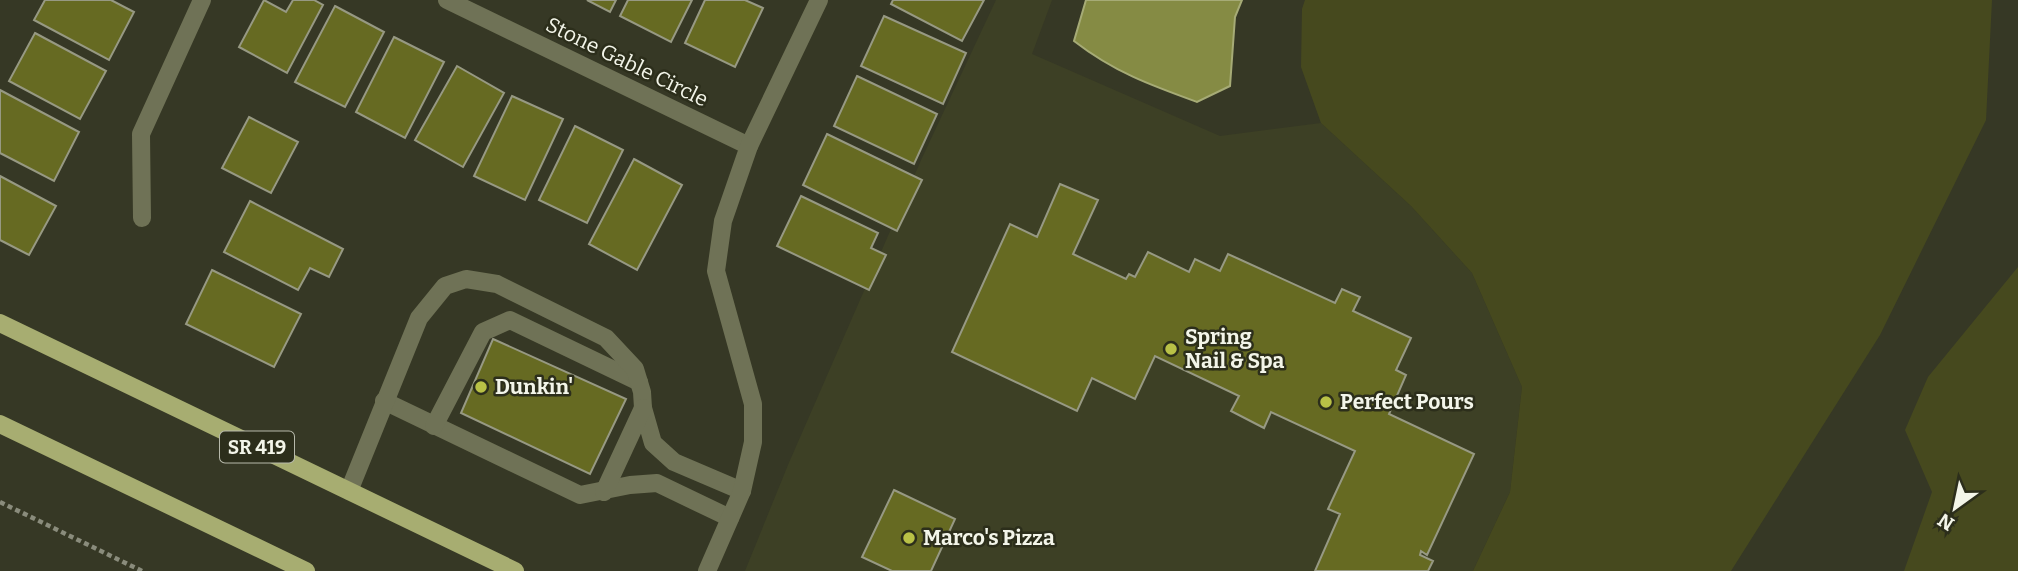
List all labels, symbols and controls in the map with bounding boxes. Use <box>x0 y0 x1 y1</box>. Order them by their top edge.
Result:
street label: Stone Gable Circle <box>542 11 712 113</box>
place label: Spring Nail & Spa <box>1185 324 1284 374</box>
marker: Spring Nail & Spa <box>1163 341 1179 357</box>
place label: Dunkin' <box>495 374 573 400</box>
marker: Dunkin' <box>473 379 489 395</box>
place label: Perfect Pours <box>1340 389 1474 415</box>
marker: Perfect Pours <box>1318 394 1334 410</box>
road number: SR 419 <box>220 432 294 462</box>
north arrow <box>1920 473 1990 543</box>
text: N <box>1933 508 1958 535</box>
place label: Marco's Pizza <box>923 525 1055 551</box>
marker: Marco's Pizza <box>901 530 917 546</box>

